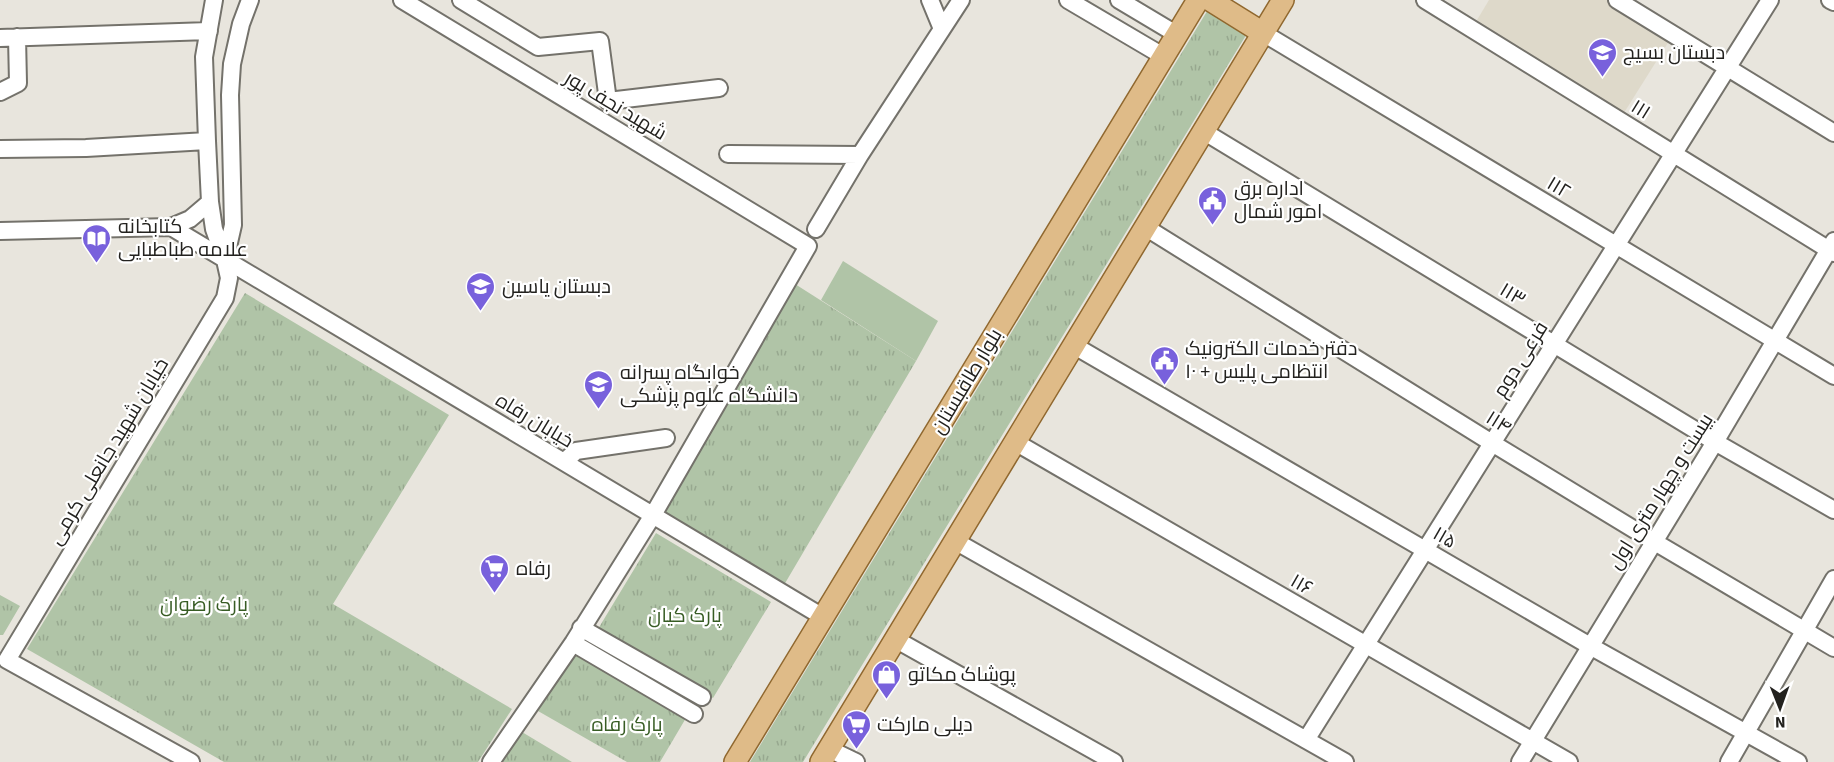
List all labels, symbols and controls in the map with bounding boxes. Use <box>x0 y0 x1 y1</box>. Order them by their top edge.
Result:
school or university icon: دبستان بسیج <box>1586 36 1618 78</box>
place label: دبستان بسیج <box>1623 39 1725 67</box>
street label: شهید نجف پور <box>558 64 672 147</box>
street label: ۱۱۱ <box>1625 93 1656 127</box>
street label: ۱۱۲ <box>1541 170 1576 206</box>
place label: اداره برق امور شمال <box>1234 175 1322 226</box>
public building icon: اداره برق امور شمال <box>1197 184 1229 226</box>
place label: کتابخانه علامه طباطبایی <box>118 213 248 264</box>
library icon: کتابخانه علامه طباطبایی <box>81 222 113 264</box>
school or university icon: دبستان یاسین <box>465 270 497 312</box>
place label: دبستان یاسین <box>502 273 611 301</box>
street label: ۱۱۳ <box>1494 276 1531 314</box>
street label: فرعی دوم <box>1487 316 1555 403</box>
street label: بلوار طاقبستان <box>924 323 1009 440</box>
place label: دفتر خدمات الکترونیک انتظامی پلیس + ۱۰ <box>1185 335 1357 386</box>
public building icon: دفتر خدمات الکترونیک انتظامی پلیس + ۱۰ <box>1148 344 1180 386</box>
street label: خیابان شهید جانعلی کرمی <box>42 353 176 550</box>
place label: خوابگاه پسرانه دانشگاه علوم پزشکی <box>620 359 798 410</box>
school or university icon: خوابگاه پسرانه دانشگاه علوم پزشکی <box>583 368 615 410</box>
street label: خیابان رفاه <box>490 387 579 455</box>
street label: ۱۱۴ <box>1480 404 1517 442</box>
street label: بیست و چهار متری اول <box>1601 408 1720 575</box>
street label: ۱۱۵ <box>1427 520 1462 556</box>
supermarket icon: رفاه <box>479 552 511 594</box>
place label: رفاه <box>516 555 551 583</box>
street label: ۱۱۶ <box>1285 567 1318 602</box>
park label: پارک رضوان <box>160 591 249 619</box>
park label: پارک کیان <box>648 602 723 630</box>
shop icon: پوشاک مکاتو <box>871 658 903 700</box>
place label: پوشاک مکاتو <box>908 661 1016 689</box>
north arrow <box>1750 678 1810 738</box>
supermarket icon: دیلی مارکت <box>840 708 872 750</box>
park label: پارک رفاه <box>591 711 663 739</box>
place label: دیلی مارکت <box>877 711 973 739</box>
text: N <box>1775 711 1786 733</box>

